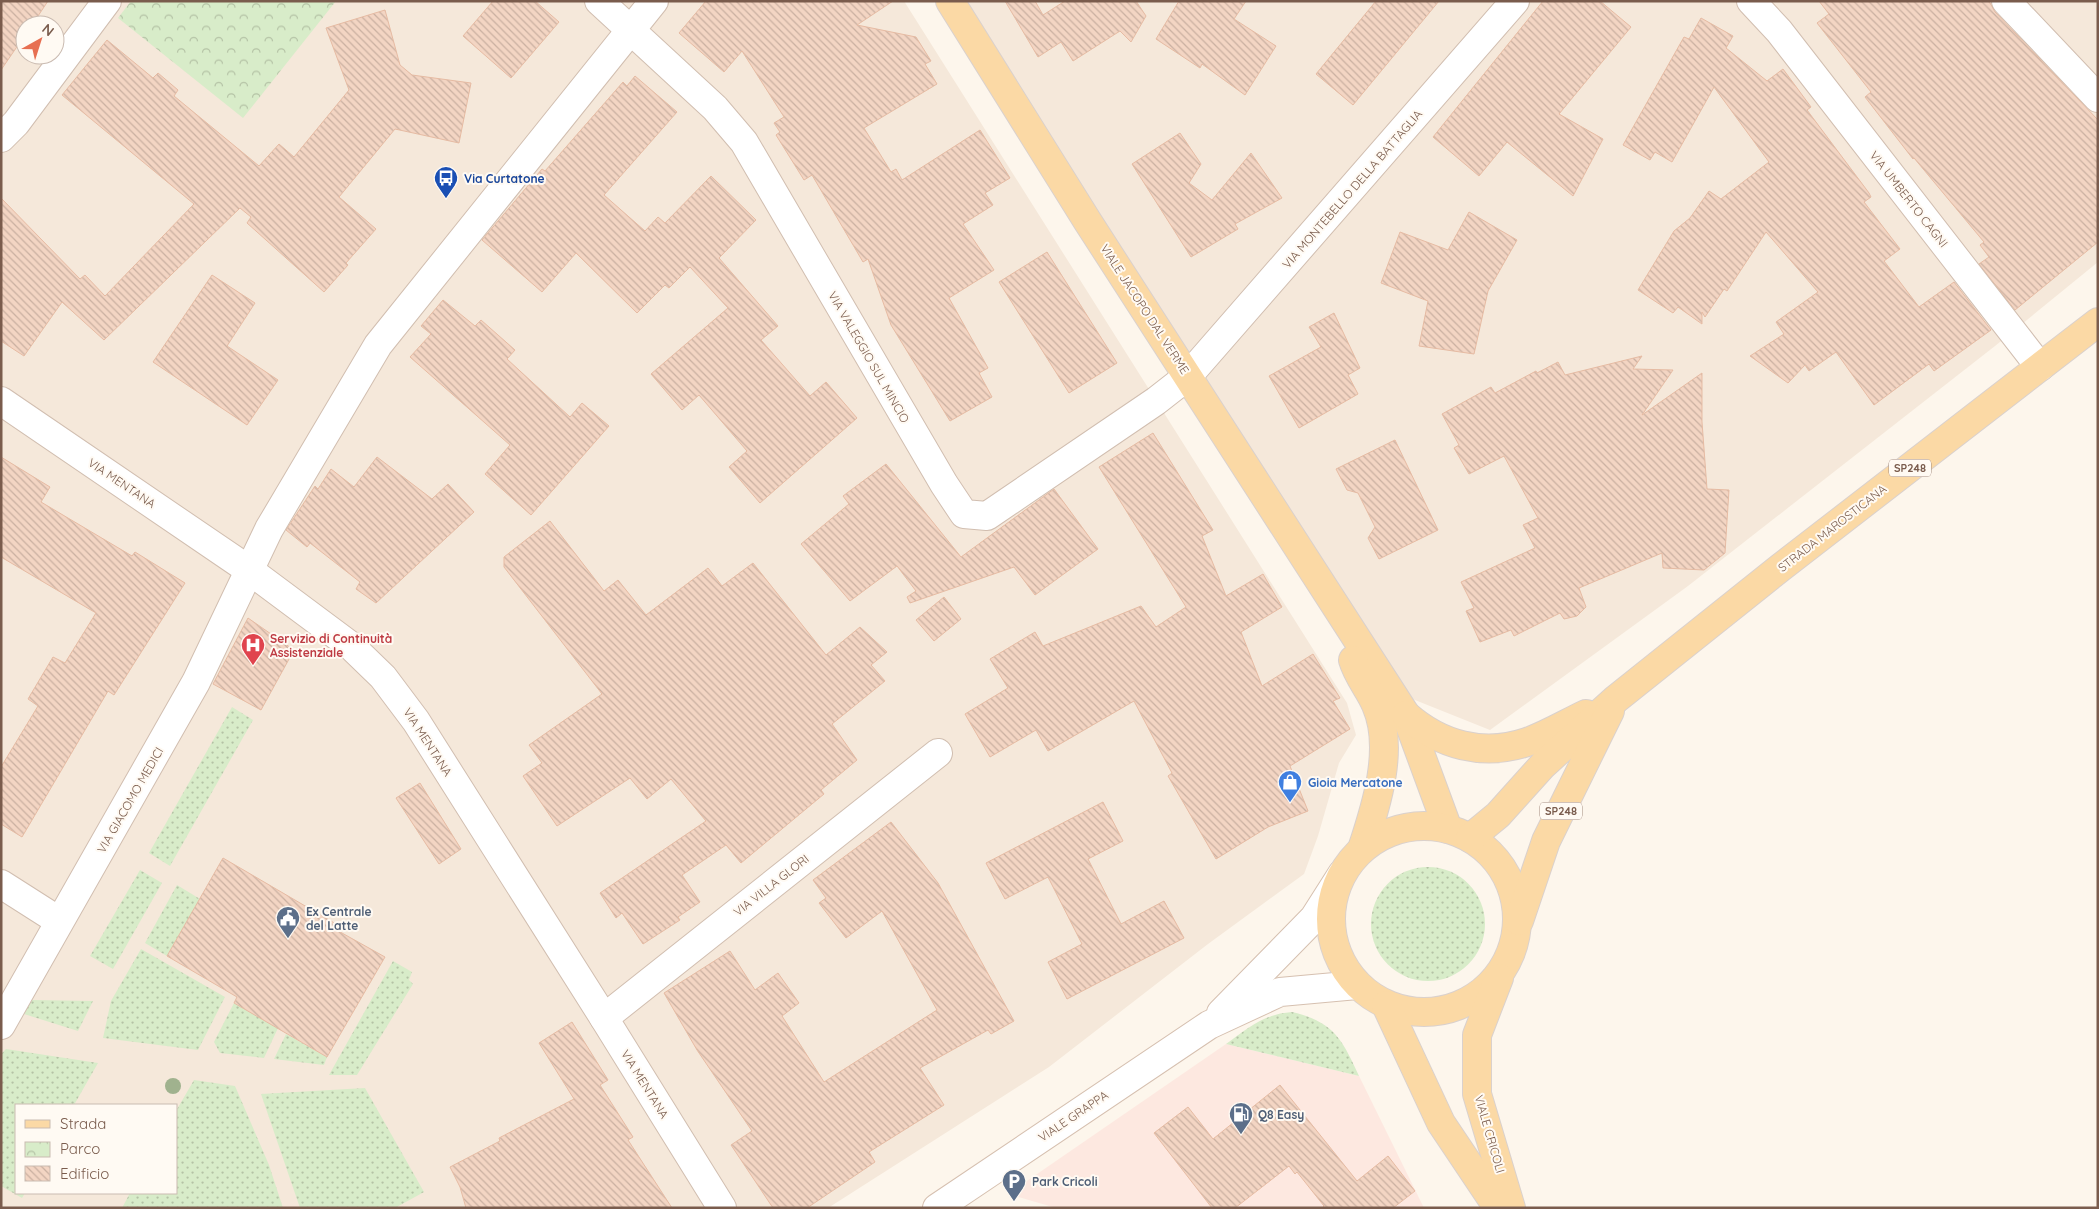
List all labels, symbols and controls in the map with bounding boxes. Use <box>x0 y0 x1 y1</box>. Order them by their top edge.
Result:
north arrow <box>15 15 65 65</box>
text: N <box>39 20 58 40</box>
street label: VIA MONTEBELLO DELLA BATTAGLIA <box>1279 106 1425 271</box>
street label: VIA UMBERTO CAGNI <box>1867 148 1951 250</box>
bus stop icon: Via Curtatone <box>433 165 459 199</box>
place label: Via Curtatone <box>464 171 545 186</box>
street label: VIALE JACOPO DAL VERME <box>1097 241 1193 377</box>
street label: VIA VALEGGIO SUL MINCIO <box>825 289 913 425</box>
street label: VIA MENTANA <box>85 455 159 511</box>
road number: SP248 <box>1889 459 1931 476</box>
street label: STRADA MAROSTICANA <box>1775 481 1889 575</box>
place label: Servizio di Continuità Assistenziale <box>270 631 392 660</box>
hospital icon: Servizio di Continuità Assistenziale <box>240 632 266 666</box>
street label: VIA MENTANA <box>400 705 456 779</box>
street label: VIA GIACOMO MEDICI <box>94 744 166 856</box>
shop icon: Gioia Mercatone <box>1277 769 1303 803</box>
place label: Gioia Mercatone <box>1308 775 1403 790</box>
road number: SP248 <box>1540 802 1582 819</box>
street label: VIA VILLA GLORI <box>730 851 812 919</box>
place label: Ex Centrale del Latte <box>306 904 372 933</box>
public building icon: Ex Centrale del Latte <box>275 905 301 939</box>
street label: VIA MENTANA <box>618 1047 672 1121</box>
street label: VIALE GRAPPA <box>1035 1087 1111 1145</box>
street label: VIALE CRICOLI <box>1472 1093 1508 1175</box>
fuel station icon: Q8 Easy <box>1228 1101 1254 1135</box>
legend <box>15 1104 178 1194</box>
place label: Q8 Easy <box>1258 1107 1304 1122</box>
text: Strada <box>60 1114 106 1133</box>
text: Parco <box>60 1139 100 1158</box>
text: Edificio <box>60 1164 109 1183</box>
parking icon: Park Cricoli <box>1001 1168 1027 1202</box>
place label: Park Cricoli <box>1032 1174 1098 1189</box>

